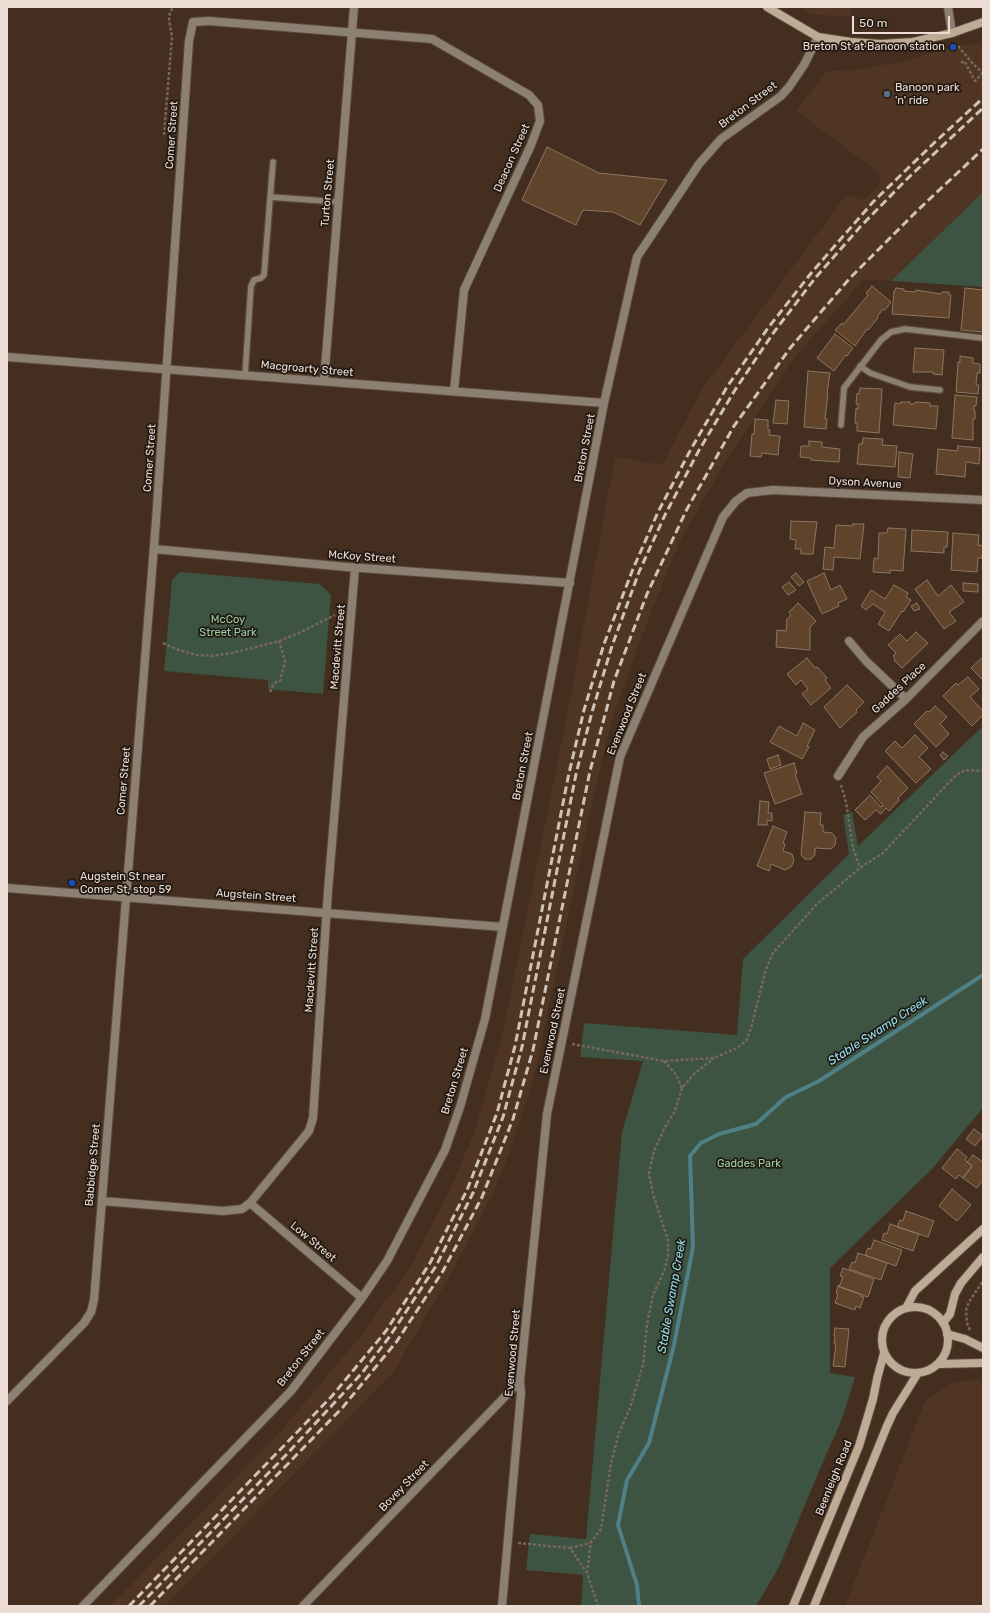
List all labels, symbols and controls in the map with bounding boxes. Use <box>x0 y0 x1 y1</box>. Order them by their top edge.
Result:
scale bar <box>854 8 952 34</box>
text: 50 m <box>859 16 887 30</box>
place label: Breton St at Banoon station <box>803 40 945 54</box>
marker: Breton St at Banoon station <box>948 42 958 52</box>
street label: Breton Street <box>716 79 780 131</box>
place label: Banoon park 'n' ride <box>895 81 960 107</box>
marker: Banoon park 'n' ride <box>882 89 892 99</box>
street label: Comer Street <box>163 100 181 170</box>
street label: Deacon Street <box>491 122 533 194</box>
street label: Turton Street <box>318 159 338 227</box>
street label: Macgroarty Street <box>260 358 354 380</box>
street label: Breton Street <box>572 413 598 483</box>
street label: Comer Street <box>141 423 159 493</box>
street label: Dyson Avenue <box>828 474 902 492</box>
street label: McKoy Street <box>328 548 396 566</box>
street label: Macdevitt Street <box>328 604 348 690</box>
park label: McCoy Street Park <box>199 613 257 639</box>
street label: Gaddes Place <box>869 660 929 716</box>
street label: Evenwood Street <box>604 671 650 757</box>
street label: Breton Street <box>510 731 536 801</box>
street label: Comer Street <box>114 746 134 816</box>
place label: Augstein St near Comer St, stop 59 <box>80 870 172 896</box>
marker: Augstein St near Comer St, stop 59 <box>67 878 77 888</box>
street label: Augstein Street <box>215 887 297 905</box>
street label: Macdevitt Street <box>302 927 322 1013</box>
street label: Evenwood Street <box>537 987 569 1075</box>
water label: Stable Swamp Creek <box>826 993 930 1069</box>
street label: Breton Street <box>439 1046 471 1116</box>
street label: Babbidge Street <box>83 1123 103 1207</box>
park label: Gaddes Park <box>717 1157 781 1171</box>
street label: Low Street <box>287 1219 339 1265</box>
water label: Stable Swamp Creek <box>655 1238 689 1354</box>
street label: Evenwood Street <box>503 1309 523 1397</box>
street label: Breton Street <box>274 1327 328 1389</box>
street label: Beenleigh Road <box>813 1439 855 1517</box>
street label: Bovey Street <box>376 1458 432 1514</box>

